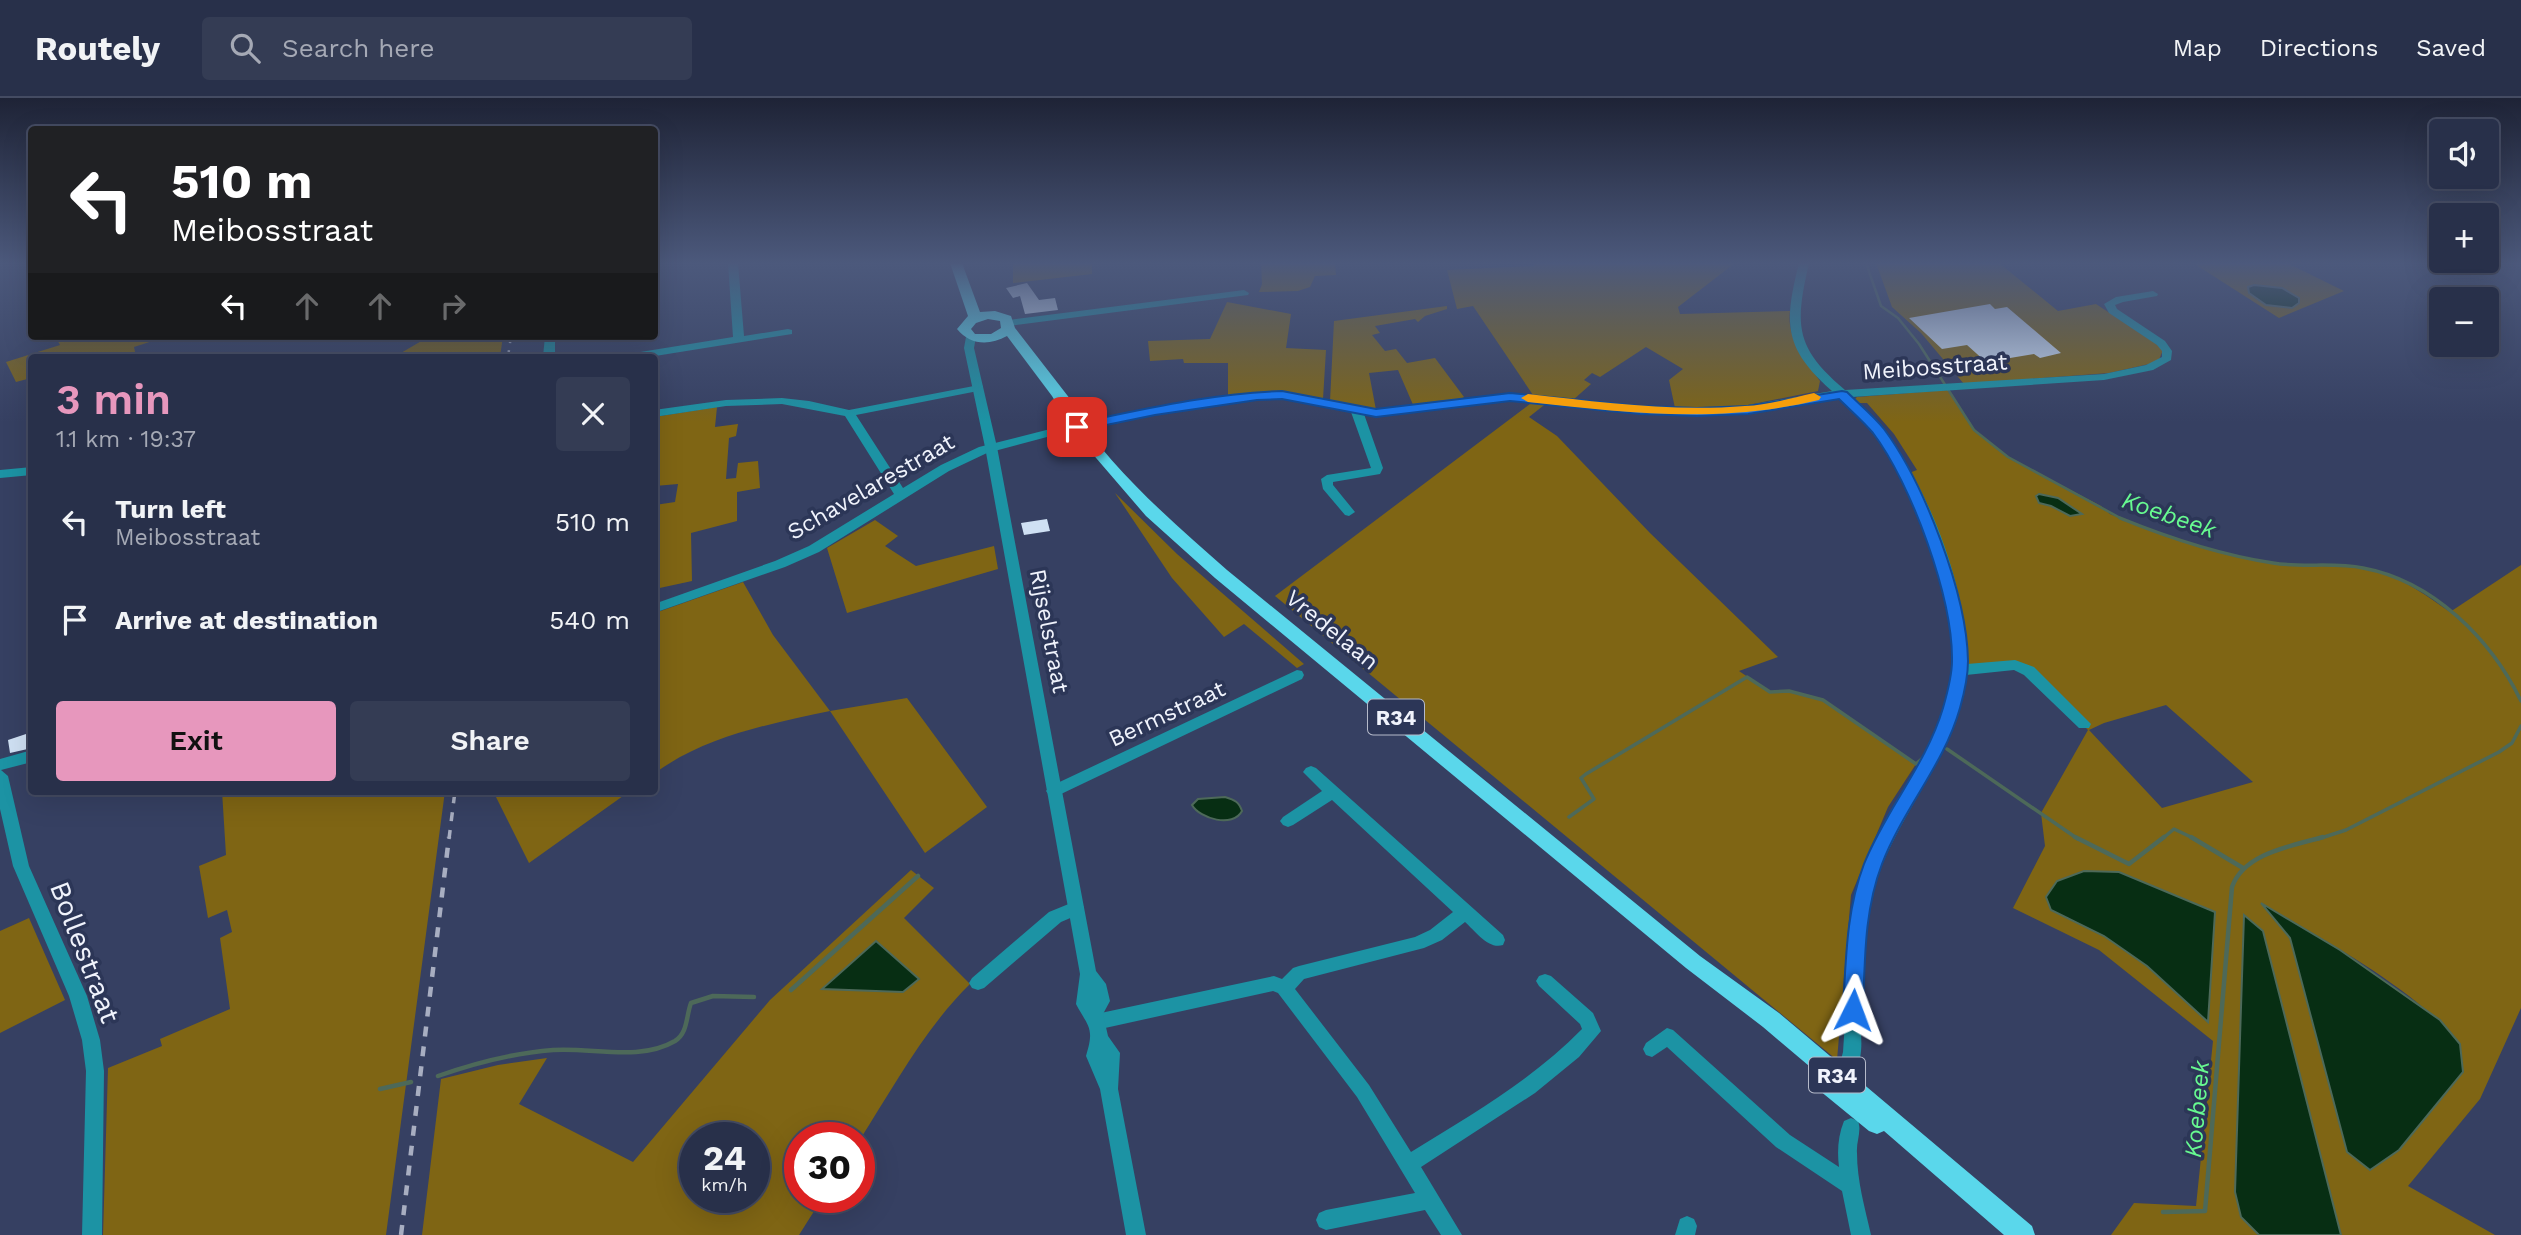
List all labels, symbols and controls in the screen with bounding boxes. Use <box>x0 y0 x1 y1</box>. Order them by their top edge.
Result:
search box <box>202 17 692 80</box>
text: Routely <box>35 29 160 68</box>
icon: search <box>226 29 264 67</box>
text: Search here <box>282 33 434 63</box>
text: Map <box>2173 34 2222 62</box>
text: Directions <box>2260 34 2378 62</box>
text: Saved <box>2416 34 2486 62</box>
map controls <box>2429 119 2499 357</box>
button: sound <box>2429 119 2499 189</box>
text: 510 m <box>171 152 312 210</box>
icon: left <box>56 154 147 245</box>
button: + <box>2429 203 2499 273</box>
text: Meibosstraat <box>171 211 373 249</box>
icon: left <box>215 287 253 325</box>
icon: ahead <box>288 287 326 325</box>
icon: ahead <box>361 287 399 325</box>
icon: right <box>434 287 472 325</box>
button: − <box>2429 287 2499 357</box>
street label: Meibosstraat <box>1862 348 2009 386</box>
text: 3 min <box>56 375 171 424</box>
button: close <box>556 377 630 451</box>
pin <box>1047 397 1107 457</box>
icon: arrive <box>1058 408 1096 446</box>
text: 1.1 km · 19:37 <box>56 426 196 453</box>
street label: Schavelarestraat <box>783 428 960 546</box>
water label: Koebeek <box>2118 486 2221 544</box>
text: Turn left <box>115 494 226 524</box>
icon: left <box>56 503 94 541</box>
text: 510 m <box>555 507 630 537</box>
text: Meibosstraat <box>115 524 260 551</box>
street label: Rijselstraat <box>1024 567 1074 696</box>
street label: Vredelaan <box>1280 584 1384 676</box>
icon: arrive <box>56 601 94 639</box>
text: Arrive at destination <box>115 605 378 635</box>
text: 540 m <box>549 605 630 635</box>
street label: Bermstraat <box>1104 675 1230 753</box>
road number: R34 <box>1368 700 1424 734</box>
button: Exit <box>56 701 336 781</box>
button: Share <box>350 701 630 781</box>
street label: Bollestraat <box>43 877 127 1028</box>
position arrow <box>1816 973 1890 1047</box>
road number: R34 <box>1809 1058 1865 1093</box>
water label: Koebeek <box>2179 1058 2215 1159</box>
speed limit sign: 30 <box>784 1122 875 1213</box>
text: 24 <box>703 1137 746 1179</box>
text: km/h <box>701 1174 748 1195</box>

